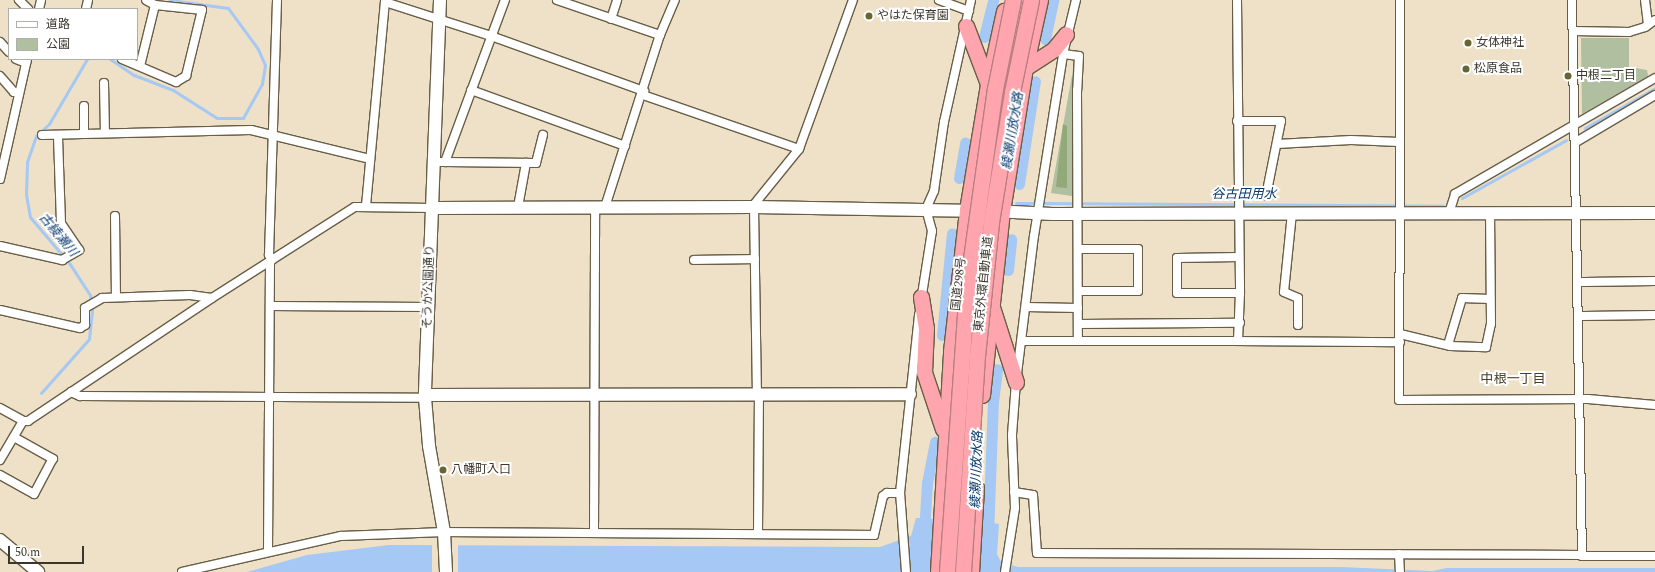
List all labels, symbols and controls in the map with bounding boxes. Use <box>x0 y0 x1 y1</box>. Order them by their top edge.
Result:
legend <box>8 8 138 60</box>
place label: やはた保育園 <box>877 9 949 23</box>
marker: やはた保育園 <box>864 11 874 21</box>
text: 道路 <box>46 15 70 34</box>
text: 公園 <box>46 35 70 54</box>
place label: 女体神社 <box>1476 36 1524 50</box>
marker: 女体神社 <box>1463 38 1473 48</box>
place label: 松原食品 <box>1474 62 1522 76</box>
marker: 松原食品 <box>1461 64 1471 74</box>
place label: 中根二丁目 <box>1576 69 1636 83</box>
marker: 中根二丁目 <box>1563 71 1573 81</box>
water label: 綾瀬川放水路 <box>999 91 1027 171</box>
water label: 谷古田用水 <box>1212 186 1276 202</box>
water label: 古綾瀬川 <box>35 210 81 260</box>
street label: 東京外環自動車道 <box>972 236 996 332</box>
street label: そうか公園通り <box>420 245 438 329</box>
street label: 国道298号 <box>949 256 969 312</box>
district label: 中根一丁目 <box>1481 371 1545 387</box>
water label: 綾瀬川放水路 <box>968 431 986 509</box>
place label: 八幡町入口 <box>451 463 511 477</box>
marker: 八幡町入口 <box>438 465 448 475</box>
scale bar <box>10 538 86 564</box>
text: 50 m <box>15 543 40 562</box>

